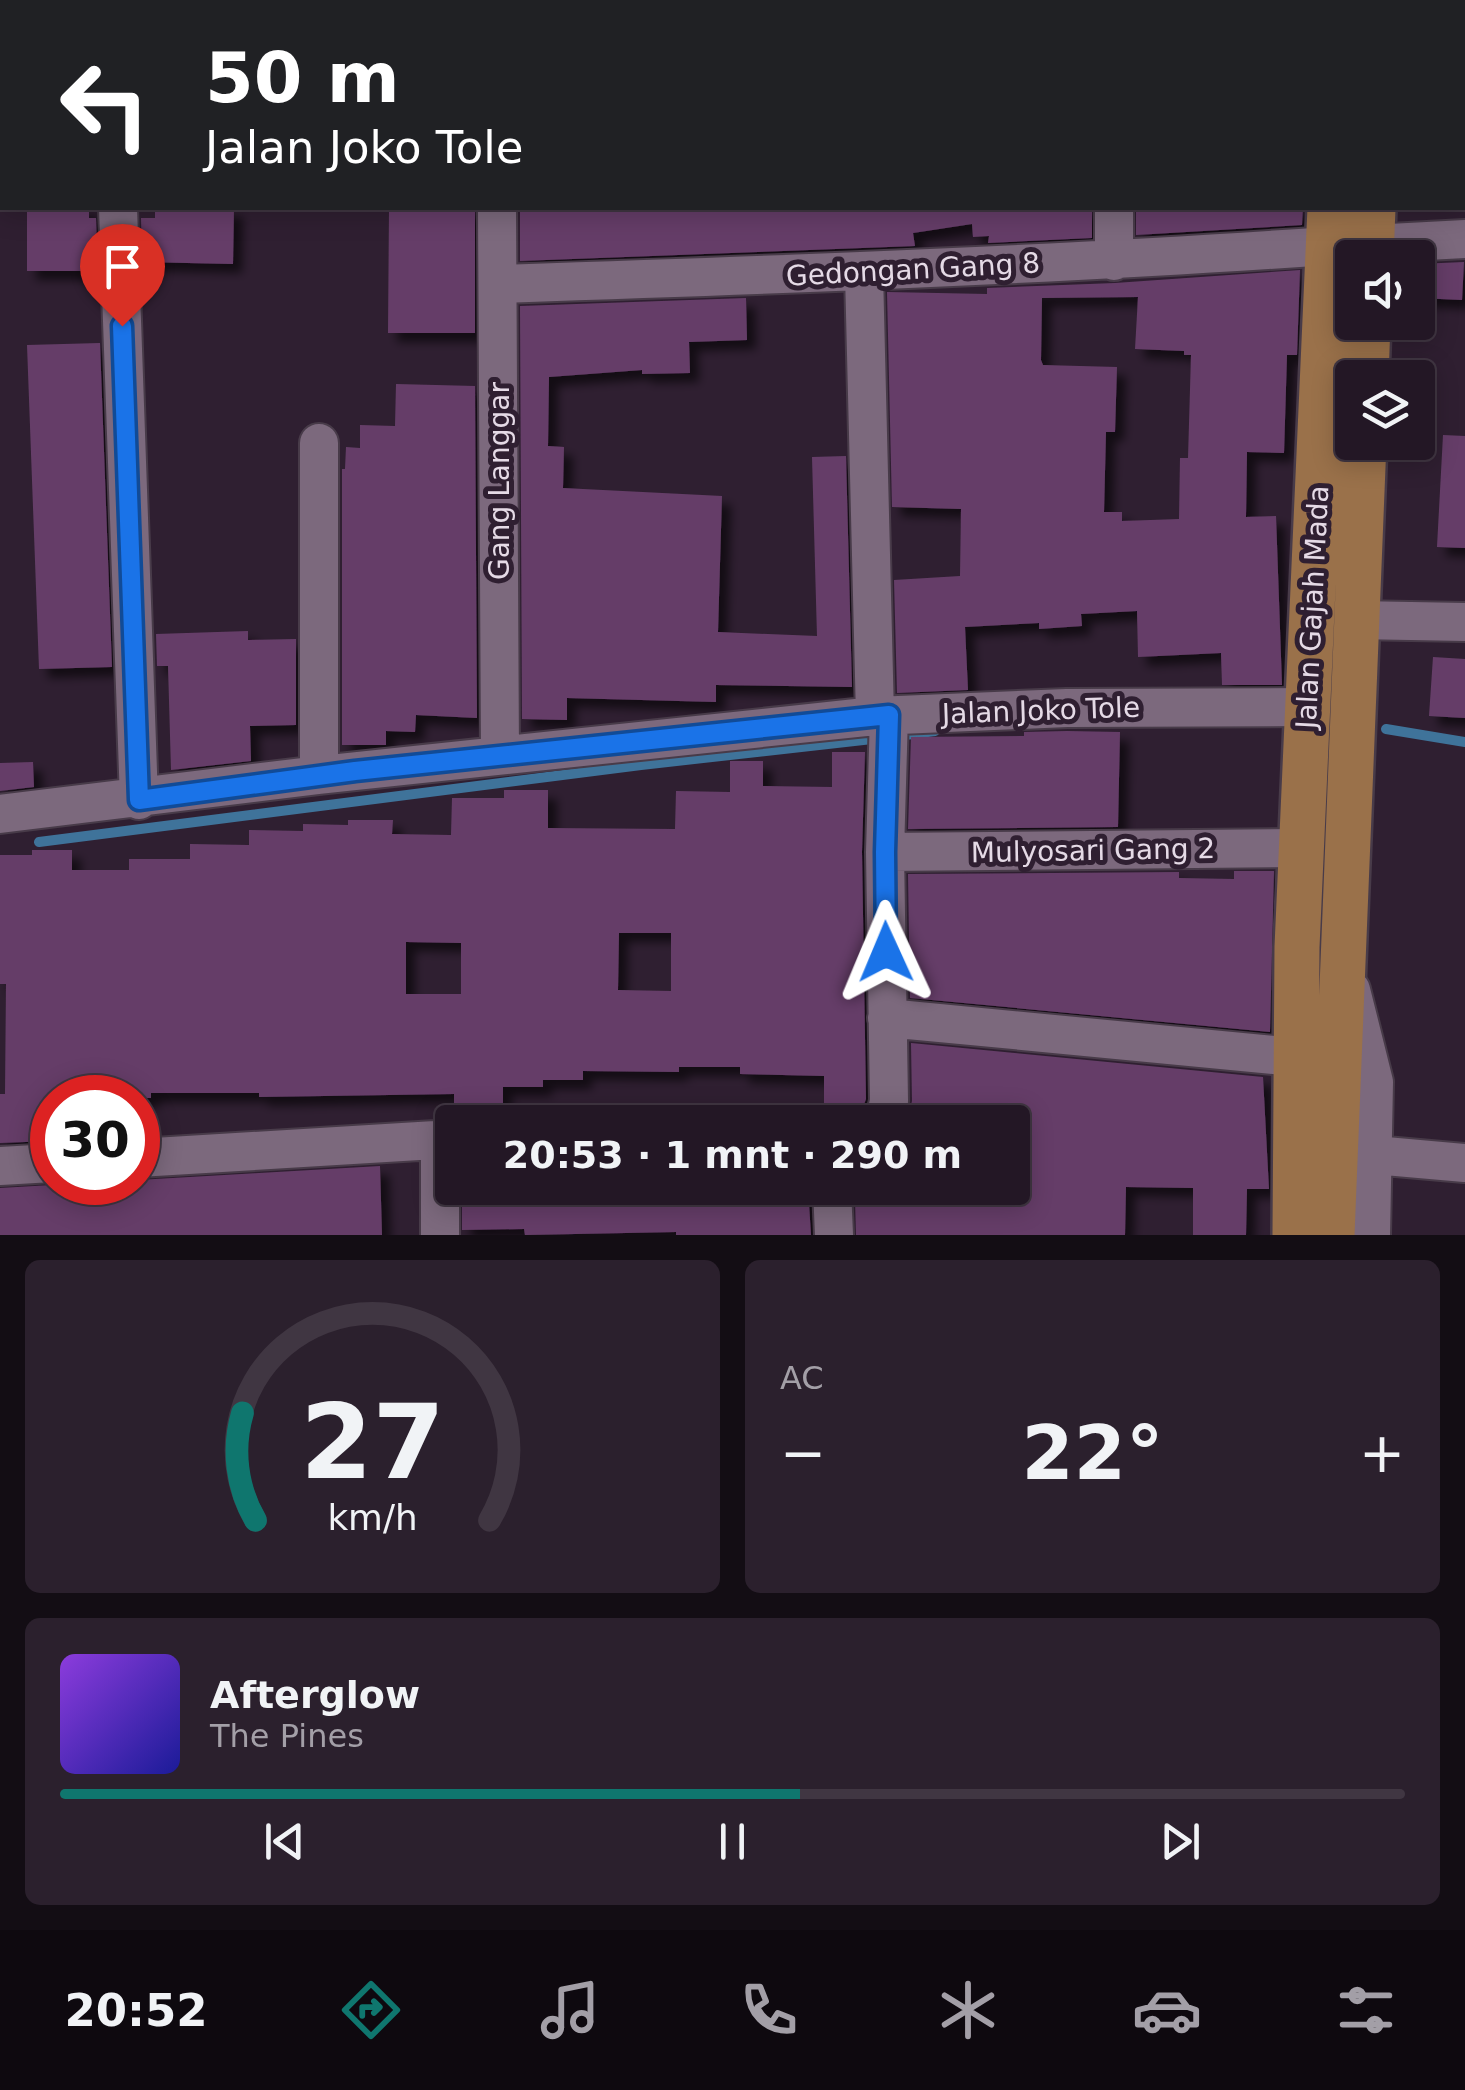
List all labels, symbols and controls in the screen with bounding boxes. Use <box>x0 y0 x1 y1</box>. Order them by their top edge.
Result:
text: 50 m <box>205 37 400 119</box>
icon: left <box>40 40 170 170</box>
text: Jalan Joko Tole <box>205 121 523 174</box>
pin <box>80 224 165 327</box>
icon: arrive <box>95 239 150 294</box>
map controls <box>1335 240 1435 460</box>
button: sound <box>1335 240 1435 340</box>
street label: Gedongan Gang 8 <box>785 246 1041 293</box>
button: layers <box>1335 360 1435 460</box>
street label: Gang Langgar <box>483 382 516 580</box>
street label: Jalan Gajah Mada <box>1290 484 1335 732</box>
street label: Jalan Joko Tole <box>939 691 1141 731</box>
street label: Mulyosari Gang 2 <box>971 832 1215 869</box>
position arrow <box>834 900 938 1004</box>
speed limit sign: 30 <box>30 1075 160 1205</box>
text: 20:53 · 1 mnt · 290 m <box>503 1133 962 1177</box>
text: AC <box>780 1359 824 1397</box>
text: 27 <box>300 1381 445 1503</box>
text: 22° <box>1022 1409 1163 1497</box>
text: − <box>780 1421 826 1485</box>
text: + <box>1359 1421 1405 1485</box>
text: km/h <box>327 1497 418 1538</box>
text: Afterglow <box>210 1673 420 1717</box>
text: The Pines <box>210 1717 364 1755</box>
icon: previous <box>257 1814 312 1869</box>
icon: pause <box>705 1814 760 1869</box>
icon: next <box>1153 1814 1208 1869</box>
icon: directions <box>336 1975 406 2045</box>
icon: music <box>535 1975 605 2045</box>
icon: phone <box>734 1975 804 2045</box>
icon: climate <box>933 1975 1003 2045</box>
icon: car <box>1132 1975 1202 2045</box>
icon: filters <box>1331 1975 1401 2045</box>
text: 20:52 <box>64 1984 208 2037</box>

